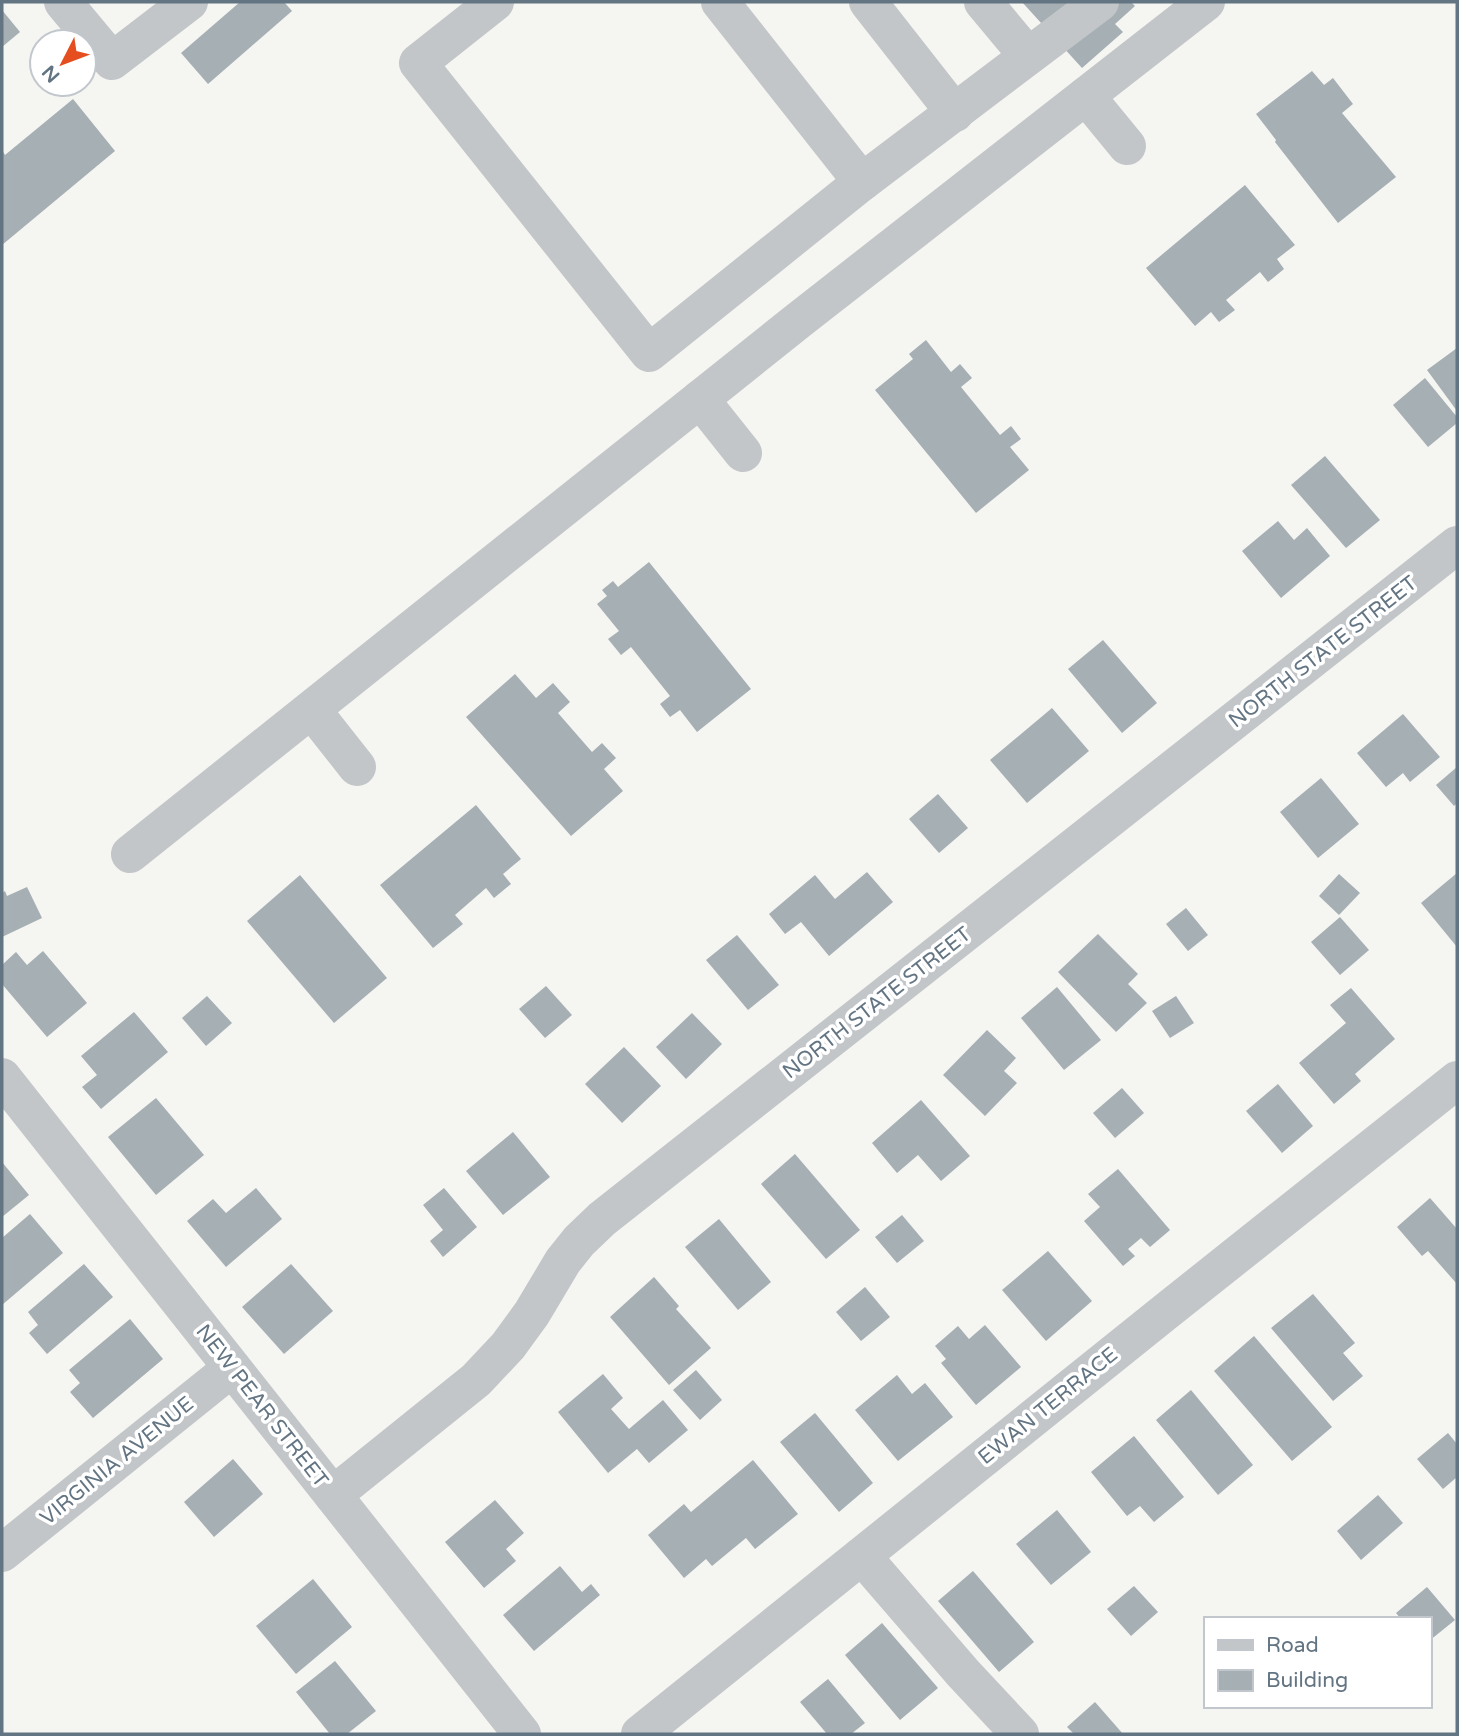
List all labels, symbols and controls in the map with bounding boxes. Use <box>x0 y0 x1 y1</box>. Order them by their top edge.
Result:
north arrow <box>28 28 98 98</box>
text: N <box>38 61 64 87</box>
street label: NORTH STATE STREET <box>1224 571 1422 733</box>
street label: NORTH STATE STREET <box>778 922 976 1084</box>
street label: NEW PEAR STREET <box>191 1319 334 1493</box>
street label: EWAN TERRACE <box>973 1342 1123 1470</box>
street label: VIRGINIA AVENUE <box>35 1391 199 1531</box>
legend <box>1204 1617 1431 1708</box>
text: Road <box>1266 1633 1319 1658</box>
text: Building <box>1266 1668 1348 1693</box>

